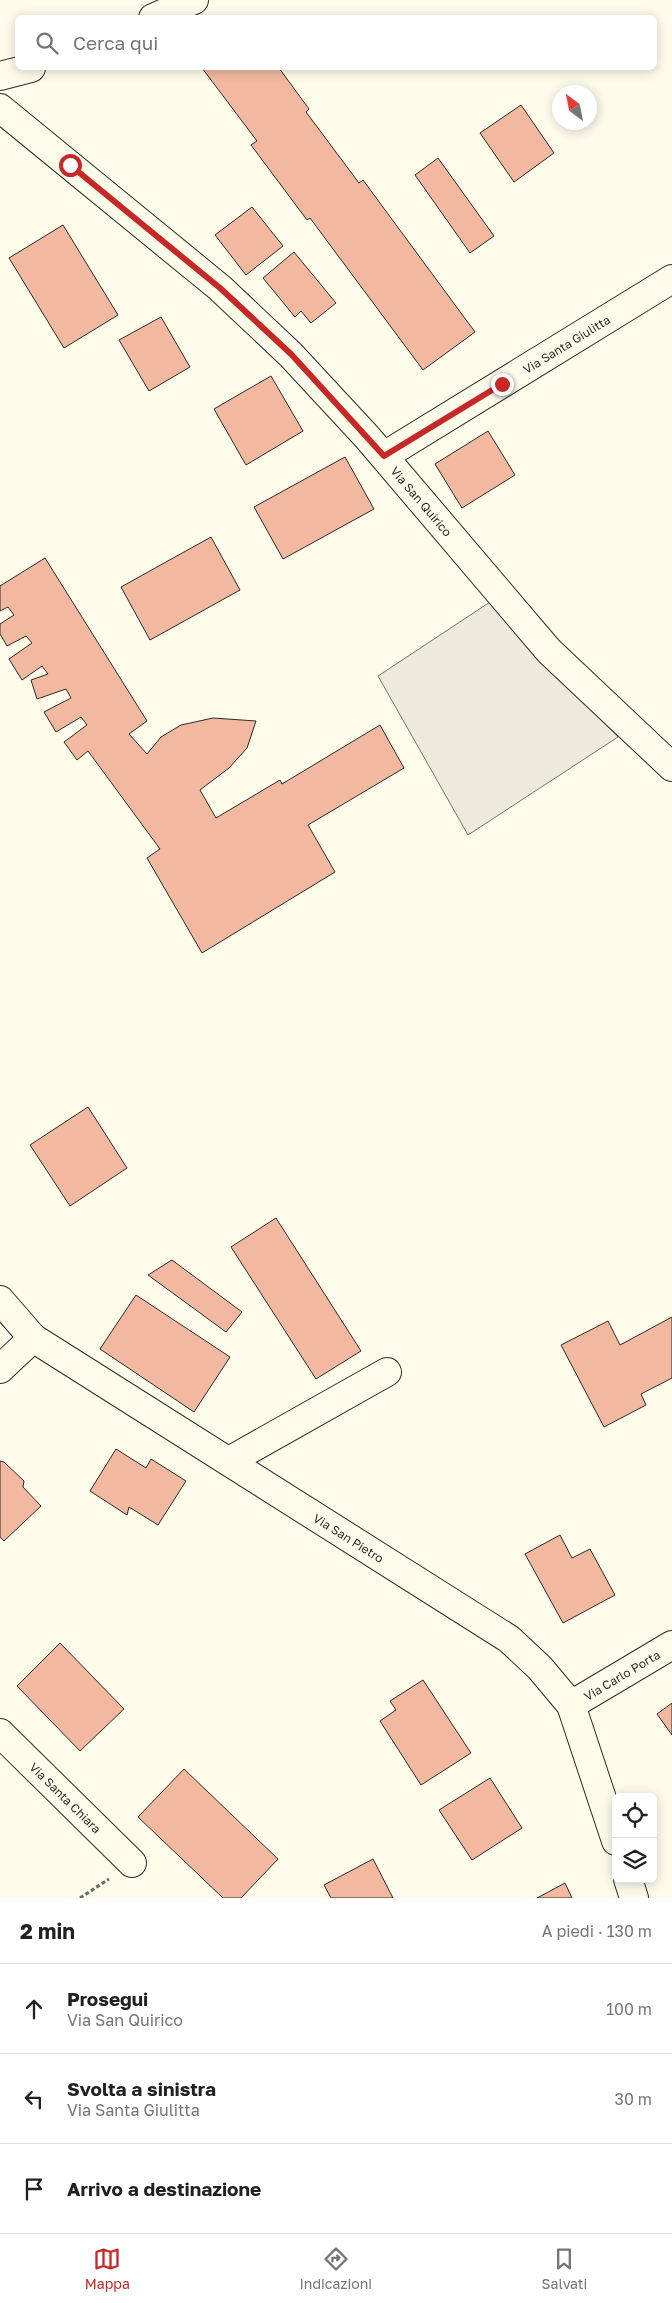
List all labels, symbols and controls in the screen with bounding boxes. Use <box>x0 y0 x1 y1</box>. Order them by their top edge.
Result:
search box <box>15 15 657 70</box>
icon: search <box>33 29 61 57</box>
text: Cerca qui <box>73 31 158 54</box>
north arrow <box>552 85 597 130</box>
route start <box>59 154 82 177</box>
street label: Via Santa Giulitta <box>520 311 613 376</box>
route end <box>491 373 514 396</box>
street label: Via San Quirico <box>388 463 456 539</box>
street label: Via San Pietro <box>311 1510 387 1566</box>
street label: Via Carlo Porta <box>581 1646 663 1703</box>
street label: Via Santa Chiara <box>27 1759 104 1836</box>
map controls <box>612 1793 657 1883</box>
button: locate <box>612 1793 657 1838</box>
button: layers <box>612 1838 657 1883</box>
text: 2 min <box>20 1918 75 1944</box>
text: A piedi · 130 m <box>542 1921 652 1941</box>
text: Prosegui <box>67 1987 148 2010</box>
icon: ahead <box>20 1995 48 2023</box>
text: 100 m <box>606 1999 652 2019</box>
text: Via San Quirico <box>67 2010 183 2030</box>
text: Svolta a sinistra <box>67 2077 216 2100</box>
icon: left <box>20 2085 48 2113</box>
text: 30 m <box>615 2089 652 2109</box>
text: Via Santa Giulitta <box>67 2100 200 2120</box>
icon: arrive <box>20 2175 48 2203</box>
text: Arrivo a destinazione <box>67 2177 261 2200</box>
tab: Mappa <box>85 2245 130 2292</box>
tab: Indicazioni <box>299 2245 372 2292</box>
tab: Salvati <box>542 2245 587 2292</box>

